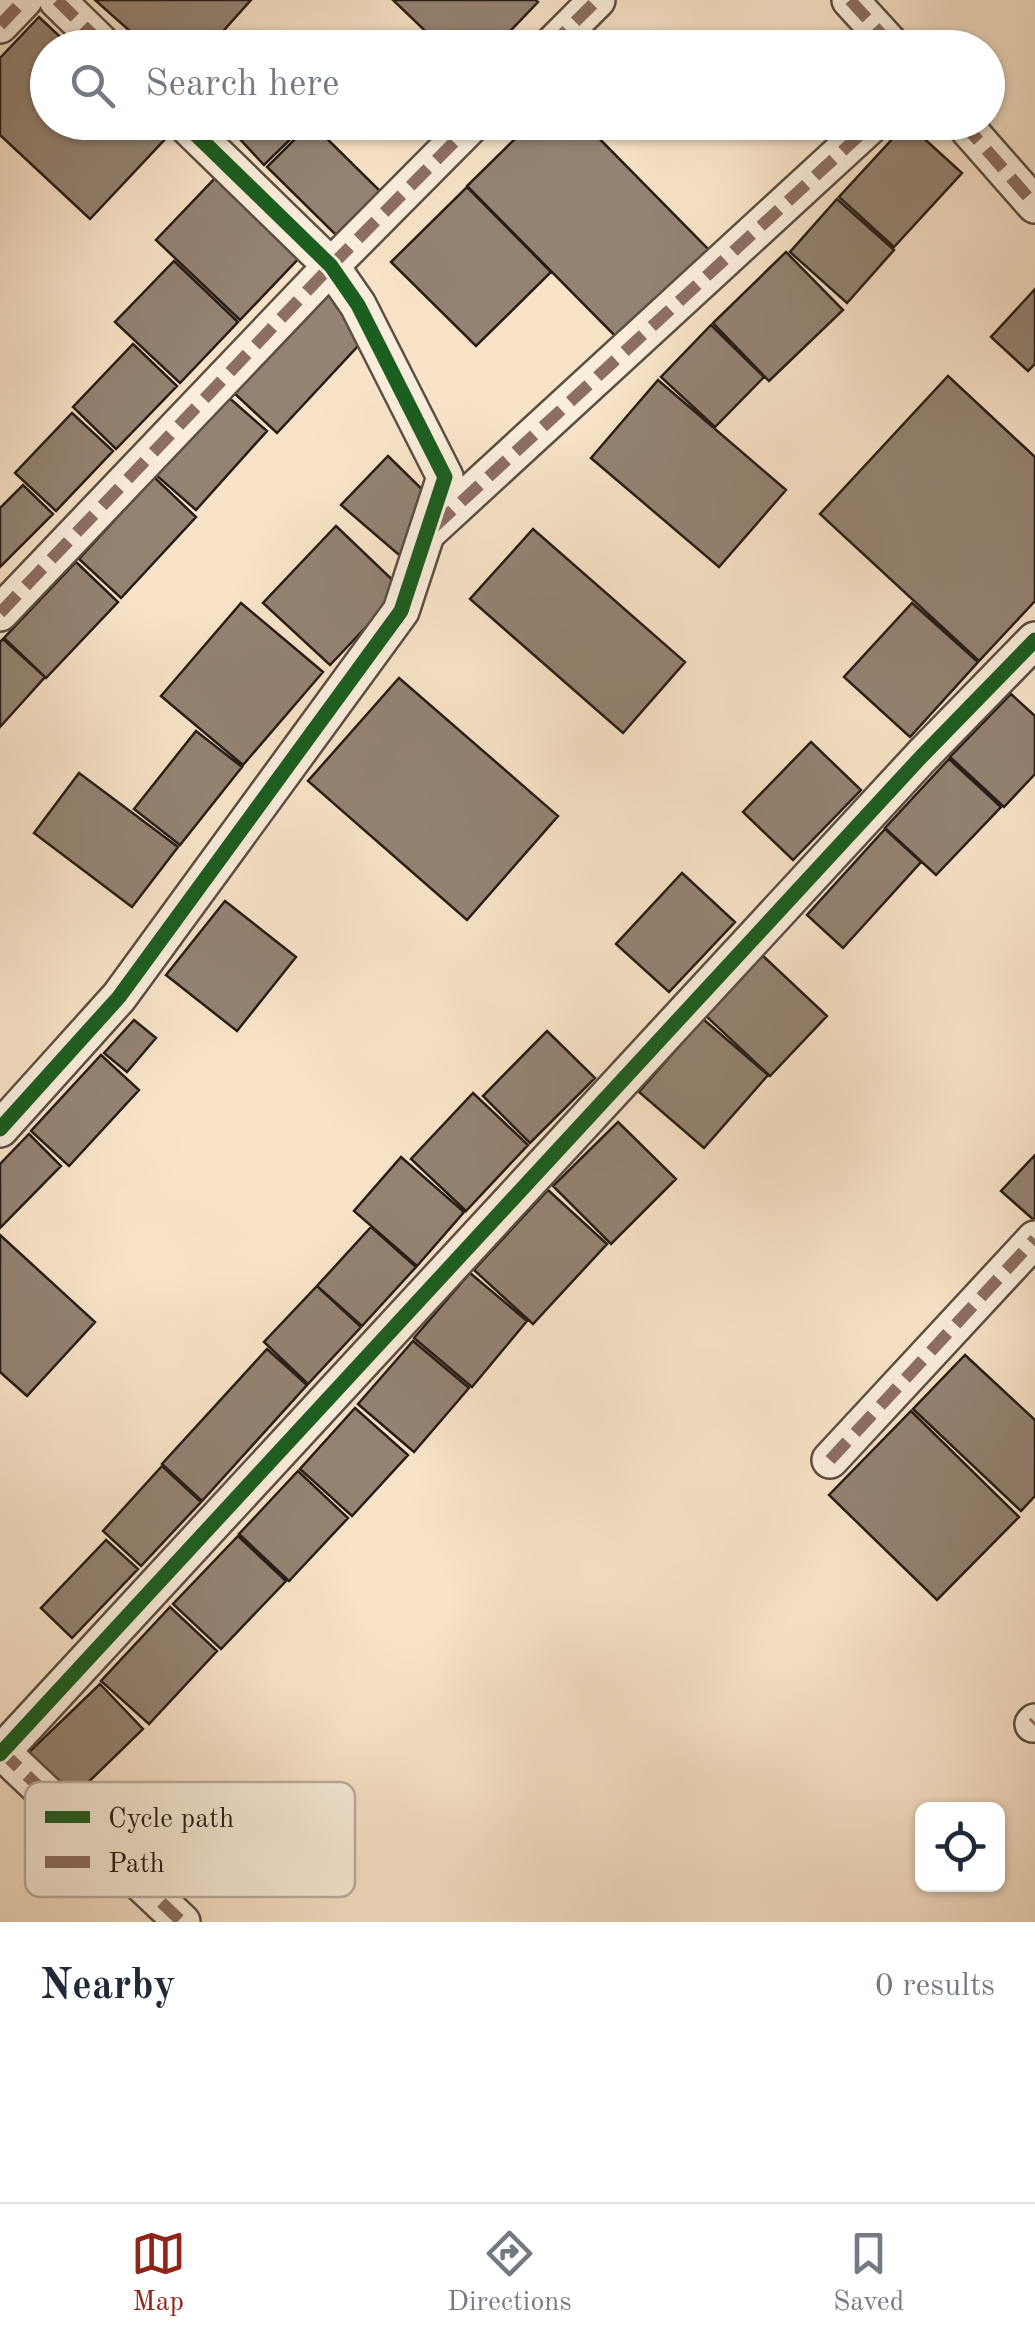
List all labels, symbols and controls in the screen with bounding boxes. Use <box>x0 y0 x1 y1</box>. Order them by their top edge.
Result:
search box <box>30 30 1005 140</box>
icon: search <box>65 58 120 113</box>
text: Search here <box>145 66 340 104</box>
legend <box>25 1782 355 1897</box>
map controls <box>915 1802 1005 1892</box>
button: locate <box>915 1802 1005 1892</box>
text: Cycle path <box>108 1806 234 1834</box>
text: Path <box>108 1851 165 1879</box>
text: Nearby <box>40 1966 176 2008</box>
text: 0 results <box>875 1971 995 2003</box>
tab: Map <box>131 2226 186 2321</box>
tab: Directions <box>447 2226 572 2321</box>
tab: Saved <box>833 2226 904 2321</box>

